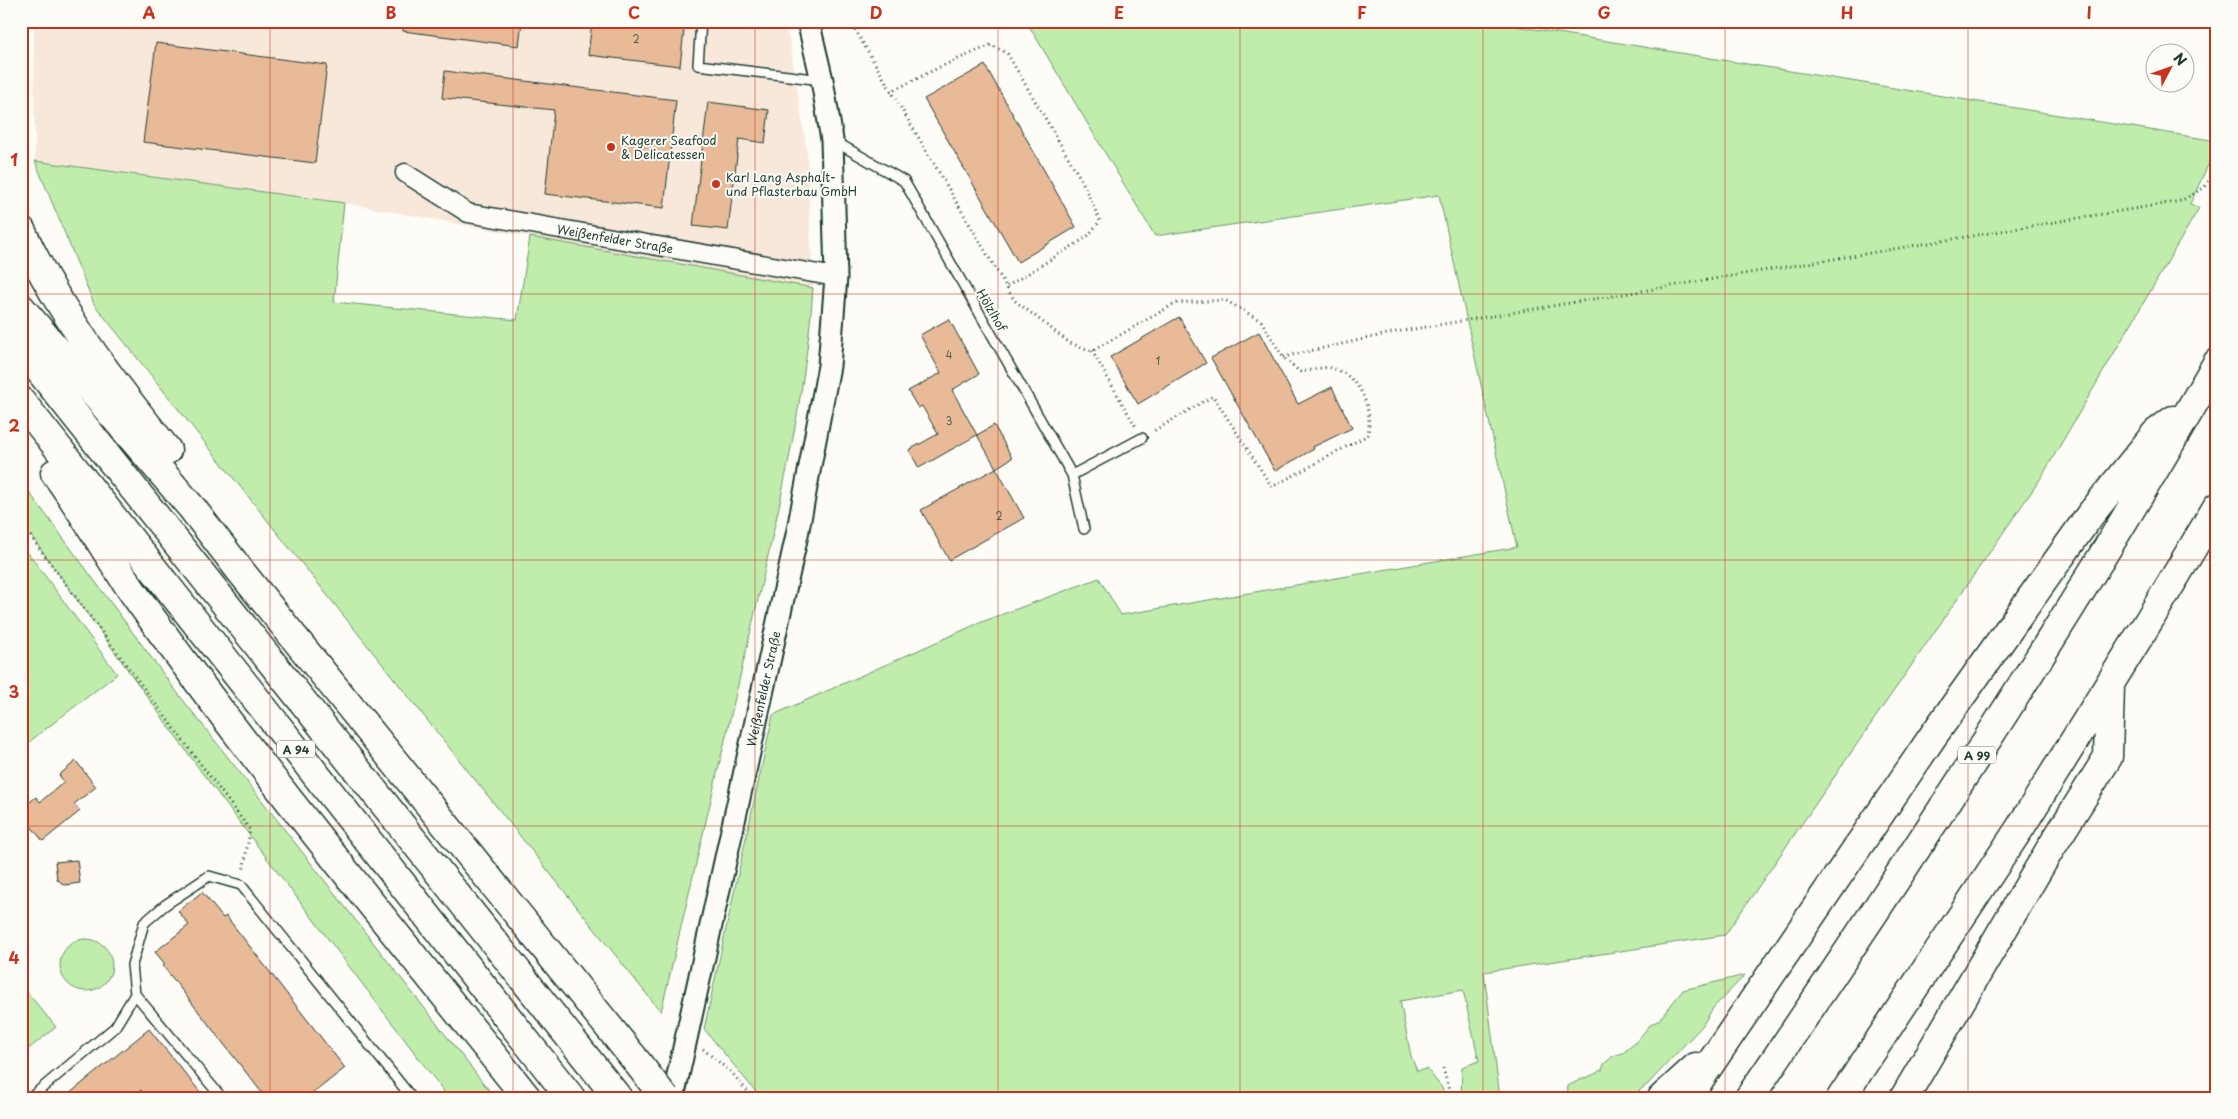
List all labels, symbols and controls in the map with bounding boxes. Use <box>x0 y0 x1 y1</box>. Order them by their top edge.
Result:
text: A <box>143 0 156 24</box>
text: B <box>386 0 397 24</box>
text: C <box>628 0 640 24</box>
text: D <box>870 0 882 24</box>
text: E <box>1114 0 1124 24</box>
text: F <box>1357 0 1367 24</box>
text: G <box>1597 0 1611 24</box>
text: H <box>1841 0 1853 24</box>
text: I <box>2086 0 2092 24</box>
house number: 2 <box>632 31 640 46</box>
north arrow <box>2146 42 2196 92</box>
text: N <box>2169 48 2192 70</box>
place label: Kagerer Seafood & Delicatessen <box>621 131 717 163</box>
marker: Kagerer Seafood & Delicatessen <box>605 141 617 153</box>
text: 1 <box>10 147 18 171</box>
place label: Karl Lang Asphalt- und Pflasterbau GmbH <box>726 168 857 200</box>
marker: Karl Lang Asphalt- und Pflasterbau GmbH <box>710 178 722 190</box>
street label: Weißenfelder Straße <box>556 220 675 258</box>
street label: Hölzlhof <box>973 285 1012 336</box>
house number: 4 <box>946 347 953 362</box>
house number: 1 <box>1156 353 1160 368</box>
text: 2 <box>8 413 20 437</box>
house number: 3 <box>946 413 952 428</box>
house number: 2 <box>995 508 1003 523</box>
street label: Weißenfelder Straße <box>742 629 785 748</box>
text: 3 <box>9 679 19 703</box>
road number: A 94 <box>277 741 315 758</box>
road number: A 99 <box>1958 746 1996 764</box>
text: 4 <box>9 945 20 969</box>

